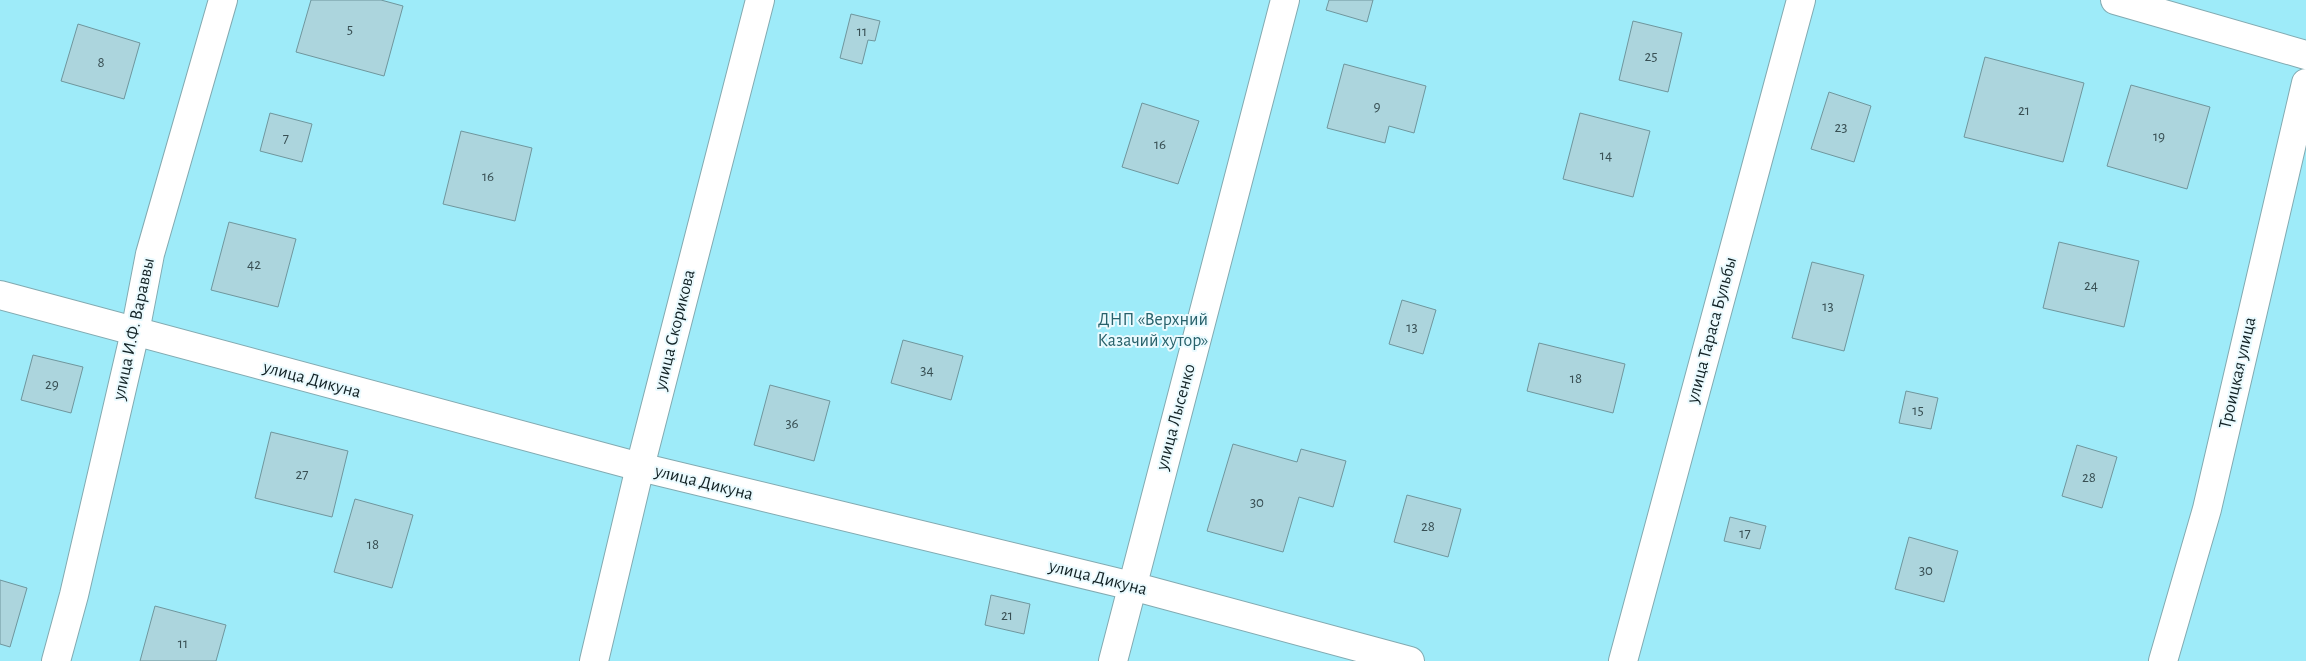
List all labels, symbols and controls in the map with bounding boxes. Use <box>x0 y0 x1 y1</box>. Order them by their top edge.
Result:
house number: 5 <box>347 22 353 37</box>
house number: 11 <box>857 24 867 39</box>
house number: 25 <box>1644 49 1658 64</box>
house number: 8 <box>97 55 105 70</box>
house number: 9 <box>1373 99 1381 114</box>
house number: 21 <box>2018 103 2030 118</box>
house number: 23 <box>1834 120 1848 135</box>
house number: 19 <box>2153 129 2165 144</box>
house number: 7 <box>283 131 289 146</box>
house number: 16 <box>1154 137 1166 152</box>
house number: 14 <box>1600 148 1612 163</box>
house number: 16 <box>482 169 494 184</box>
street label: улица Тараса Бульбы <box>1683 255 1740 406</box>
street label: улица И.Ф. Вараввы <box>110 256 158 403</box>
house number: 42 <box>247 257 261 272</box>
street label: улица Скорикова <box>651 268 699 393</box>
house number: 24 <box>2084 278 2098 293</box>
house number: 13 <box>1822 299 1834 314</box>
park label: ДНП «Верхний Казачий хутор» <box>1098 311 1208 350</box>
street label: Троицкая улица <box>2216 315 2260 431</box>
house number: 13 <box>1406 320 1418 335</box>
street label: улица Дикуна <box>260 358 363 402</box>
street label: улица Лысенко <box>1153 362 1199 473</box>
house number: 34 <box>920 363 934 378</box>
house number: 18 <box>1570 371 1582 386</box>
house number: 29 <box>45 377 59 392</box>
house number: 15 <box>1912 403 1924 418</box>
house number: 36 <box>785 416 799 431</box>
street label: улица Дикуна <box>652 462 755 504</box>
house number: 27 <box>295 467 309 482</box>
house number: 28 <box>2082 470 2096 485</box>
house number: 30 <box>1250 495 1264 510</box>
house number: 28 <box>1421 519 1435 534</box>
house number: 17 <box>1739 526 1751 541</box>
house number: 18 <box>367 537 379 552</box>
street label: улица Дикуна <box>1046 557 1149 599</box>
house number: 30 <box>1919 563 1933 578</box>
house number: 21 <box>1001 608 1013 623</box>
house number: 11 <box>178 636 188 651</box>

